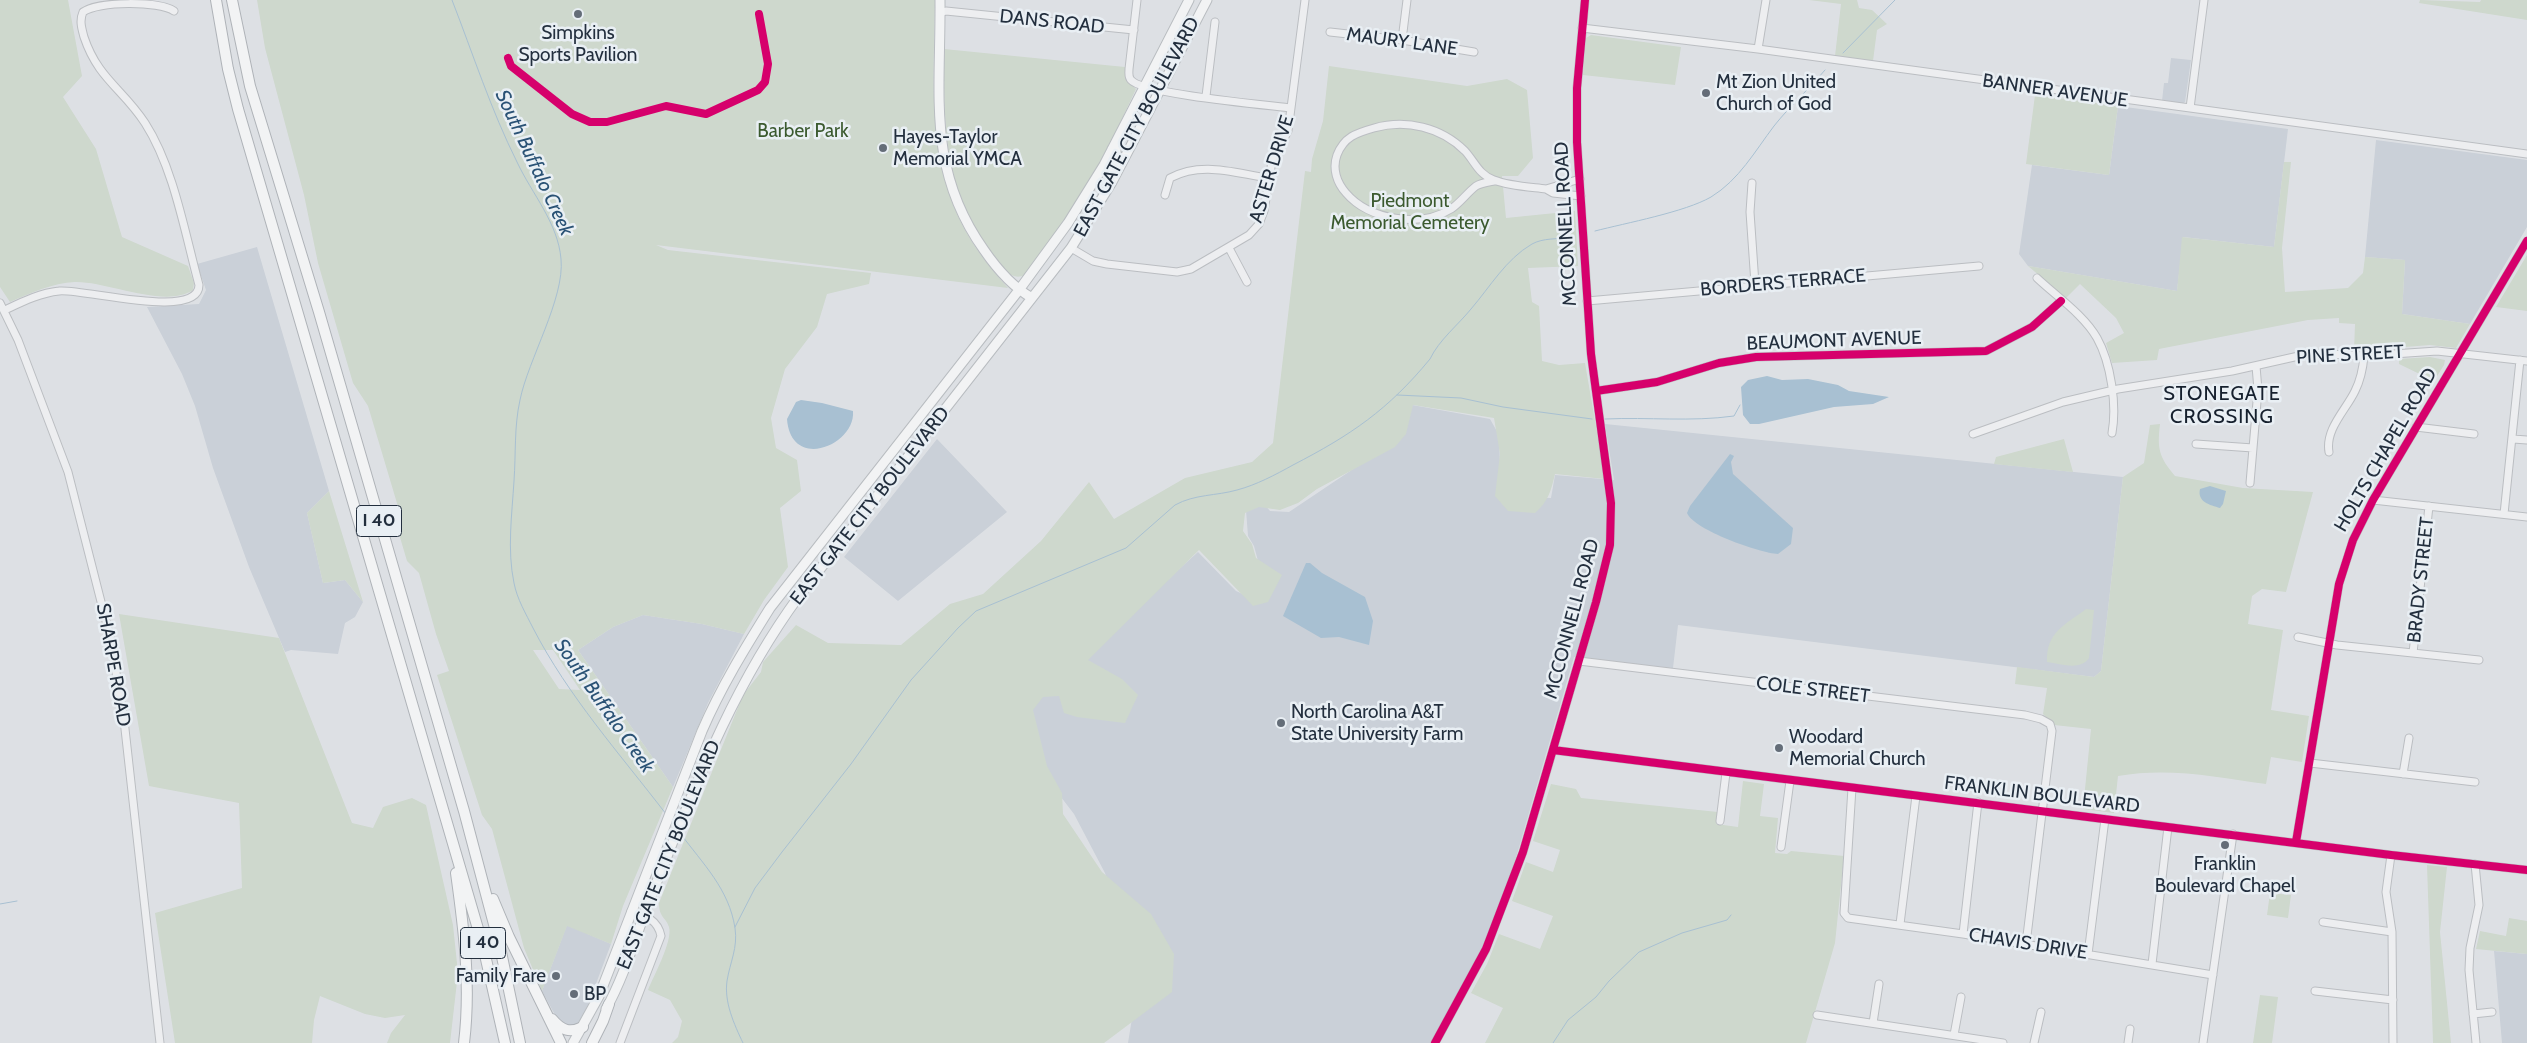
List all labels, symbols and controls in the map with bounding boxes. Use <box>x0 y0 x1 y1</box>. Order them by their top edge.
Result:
street label: DANS ROAD <box>998 5 1106 39</box>
marker: Simpkins Sports Pavilion <box>572 8 584 20</box>
street label: EAST GATE CITY BOULEVARD <box>1069 13 1205 241</box>
place label: Simpkins Sports Pavilion <box>519 22 637 66</box>
street label: MAURY LANE <box>1345 23 1459 61</box>
street label: BANNER AVENUE <box>1981 70 2129 112</box>
place label: Mt Zion United Church of God <box>1716 71 1836 115</box>
water label: South Buffalo Creek <box>490 86 578 240</box>
marker: Mt Zion United Church of God <box>1700 87 1712 99</box>
street label: ASTER DRIVE <box>1245 112 1299 226</box>
park label: Barber Park <box>757 120 849 142</box>
place label: Hayes-Taylor Memorial YMCA <box>893 126 1022 170</box>
street label: MCCONNELL ROAD <box>1550 141 1582 307</box>
marker: Hayes-Taylor Memorial YMCA <box>877 142 889 154</box>
park label: Piedmont Memorial Cemetery <box>1330 190 1490 234</box>
street label: BORDERS TERRACE <box>1699 264 1867 302</box>
street label: BEAUMONT AVENUE <box>1746 327 1922 355</box>
street label: PINE STREET <box>2296 341 2404 369</box>
street label: HOLTS CHAPEL ROAD <box>2330 364 2442 536</box>
district label: STONEGATE CROSSING <box>2162 382 2282 429</box>
street label: EAST GATE CITY BOULEVARD <box>786 402 954 610</box>
road number: I 40 <box>356 506 402 536</box>
street label: BRADY STREET <box>2403 516 2439 644</box>
street label: MCCONNELL ROAD <box>1540 536 1604 702</box>
street label: SHARPE ROAD <box>91 602 135 728</box>
water label: South Buffalo Creek <box>549 634 659 778</box>
street label: COLE STREET <box>1755 672 1871 708</box>
place label: North Carolina A&T State University Farm <box>1291 701 1463 745</box>
marker: North Carolina A&T State University Farm <box>1275 717 1287 729</box>
place label: Woodard Memorial Church <box>1789 726 1926 770</box>
street label: EAST GATE CITY BOULEVARD <box>612 737 726 973</box>
marker: Woodard Memorial Church <box>1773 742 1785 754</box>
street label: FRANKLIN BOULEVARD <box>1943 772 2141 818</box>
marker: Franklin Boulevard Chapel <box>2219 839 2231 851</box>
place label: Franklin Boulevard Chapel <box>2155 853 2295 897</box>
street label: CHAVIS DRIVE <box>1967 923 2089 965</box>
road number: I 40 <box>460 928 506 958</box>
place label: Family Fare <box>456 965 546 987</box>
marker: Family Fare <box>550 970 562 982</box>
place label: BP <box>584 983 606 1005</box>
marker: BP <box>568 988 580 1000</box>

